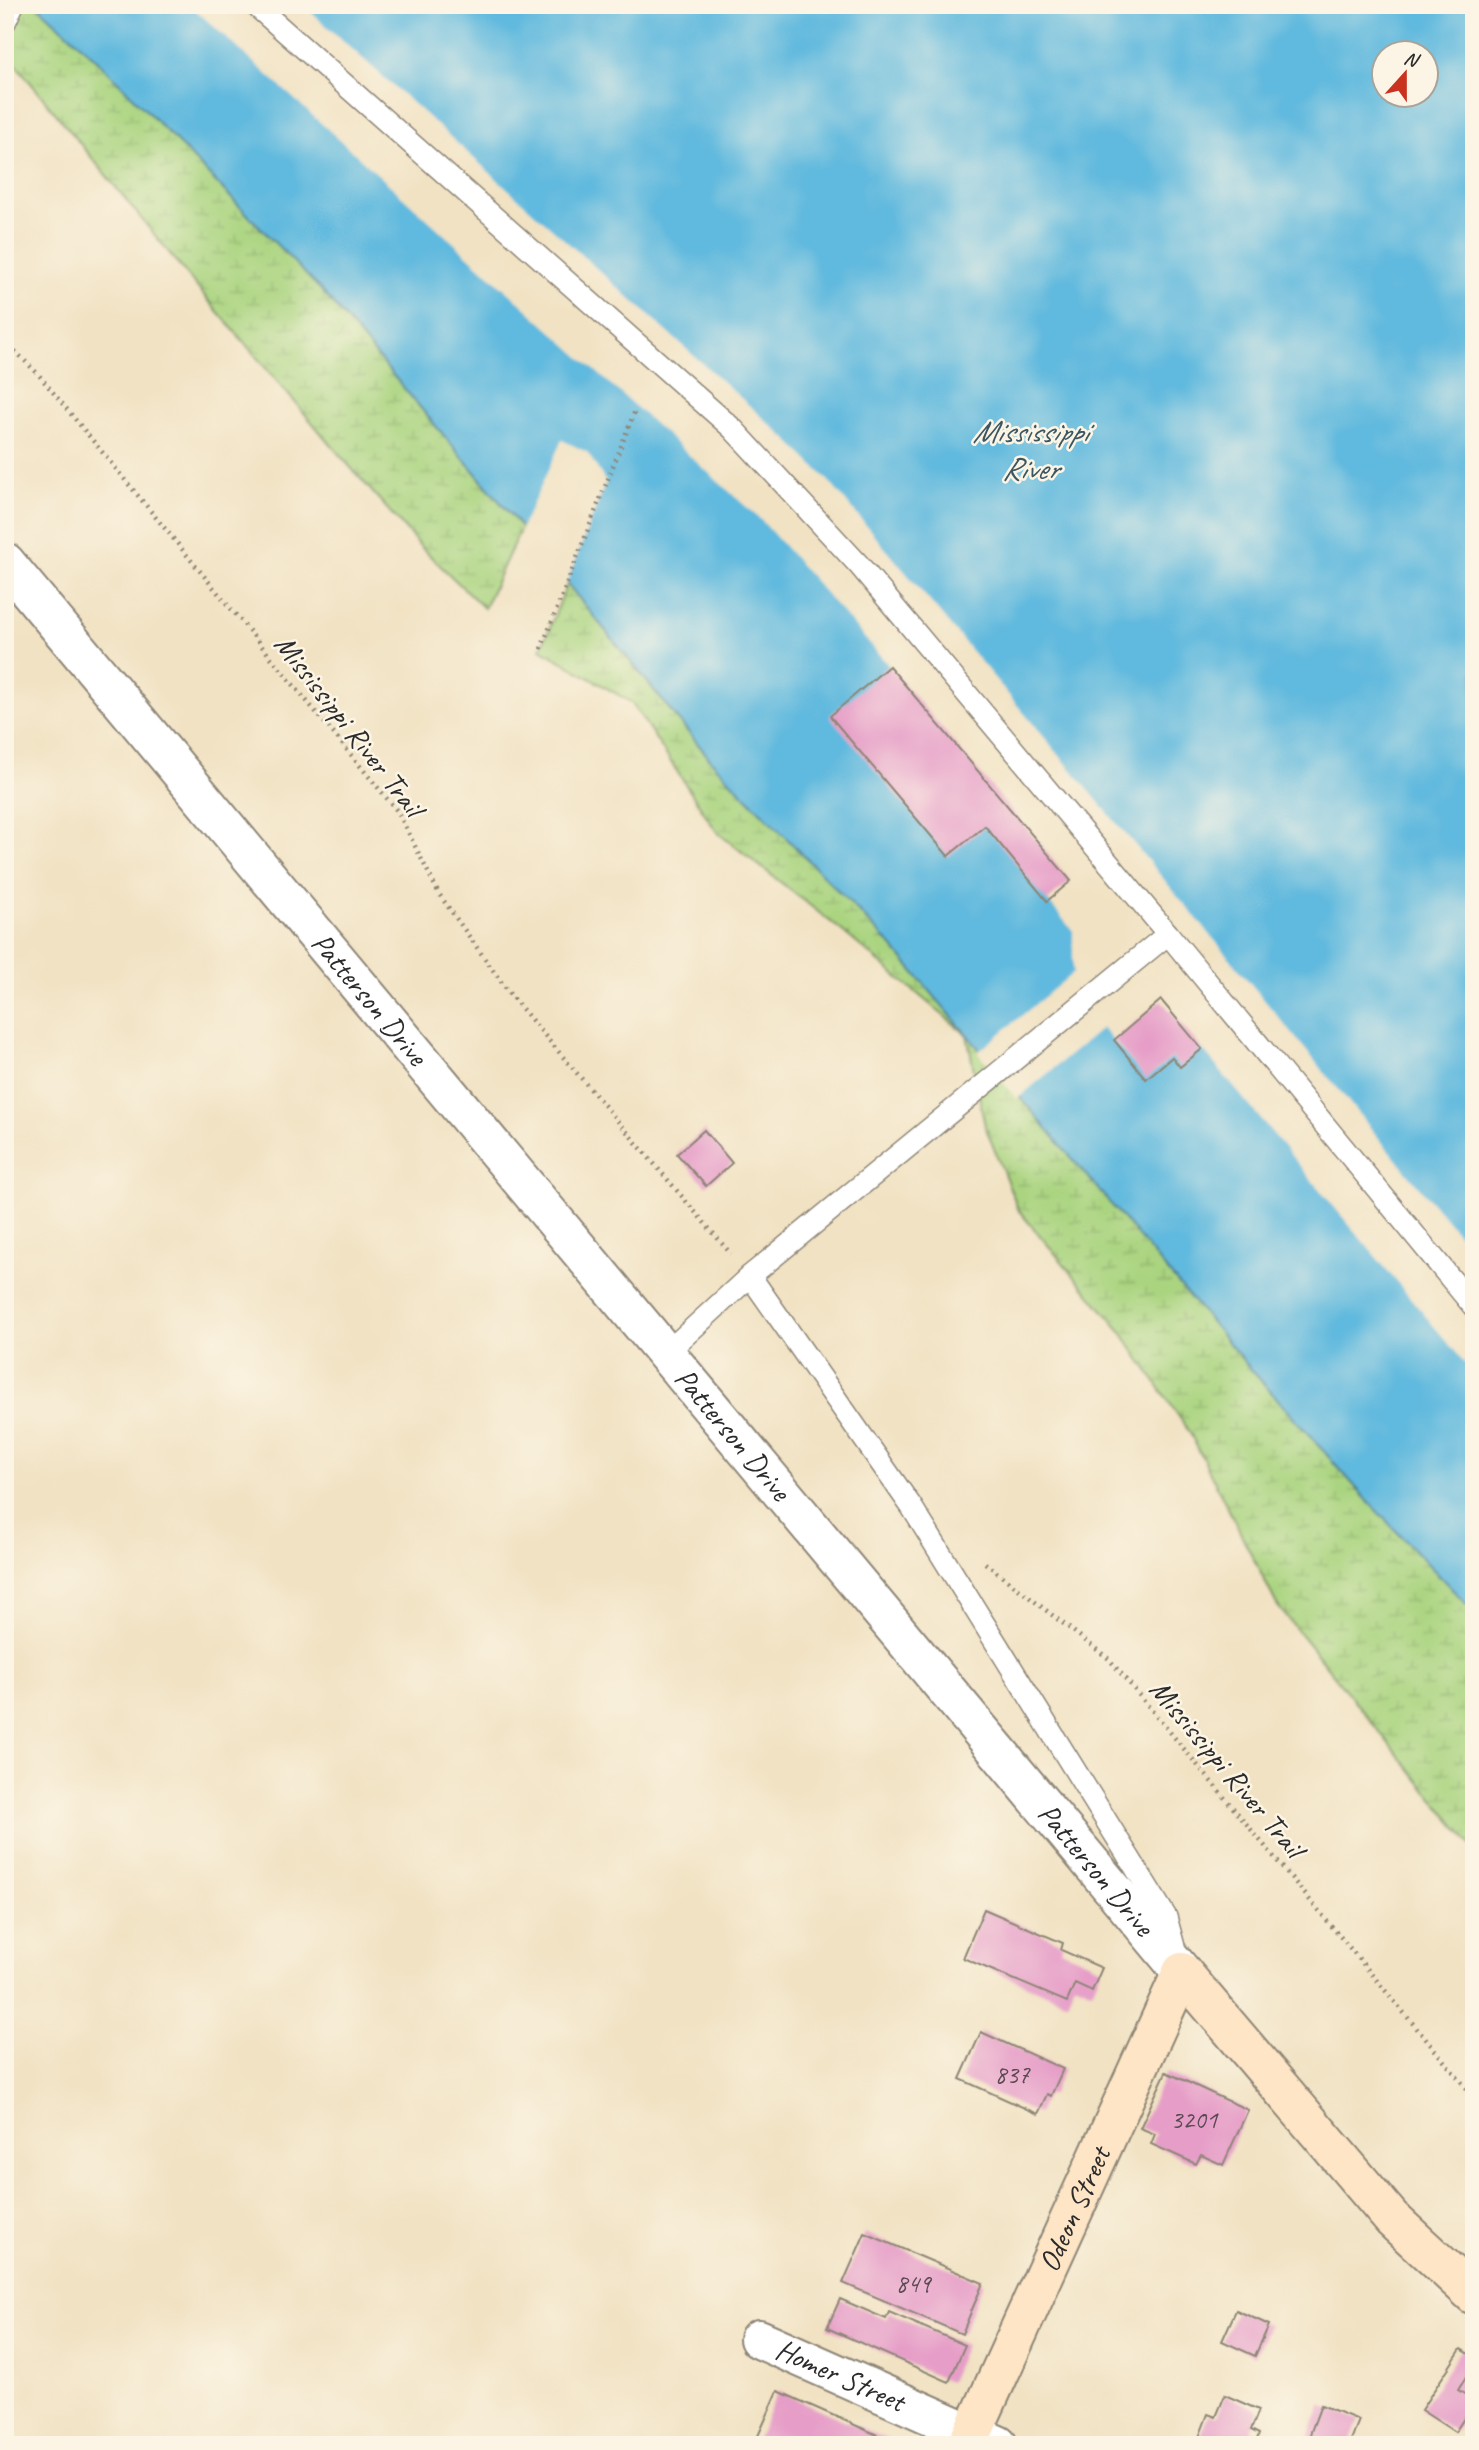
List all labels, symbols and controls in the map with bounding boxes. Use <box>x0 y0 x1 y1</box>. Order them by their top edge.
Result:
north arrow <box>1370 38 1440 108</box>
text: N <box>1401 46 1424 74</box>
water label: Mississippi River <box>972 411 1096 489</box>
street label: Mississippi River Trail <box>266 626 435 828</box>
street label: Patterson Drive <box>303 925 437 1075</box>
street label: Patterson Drive <box>667 1360 801 1510</box>
street label: Mississippi River Trail <box>1141 1671 1316 1869</box>
street label: Patterson Drive <box>1030 1795 1164 1945</box>
house number: 837 <box>994 2058 1031 2091</box>
house number: 3201 <box>1171 2103 1219 2136</box>
street label: Odeon Street <box>1029 2138 1120 2277</box>
house number: 849 <box>895 2267 933 2300</box>
street label: Homer Street <box>770 2330 913 2421</box>

